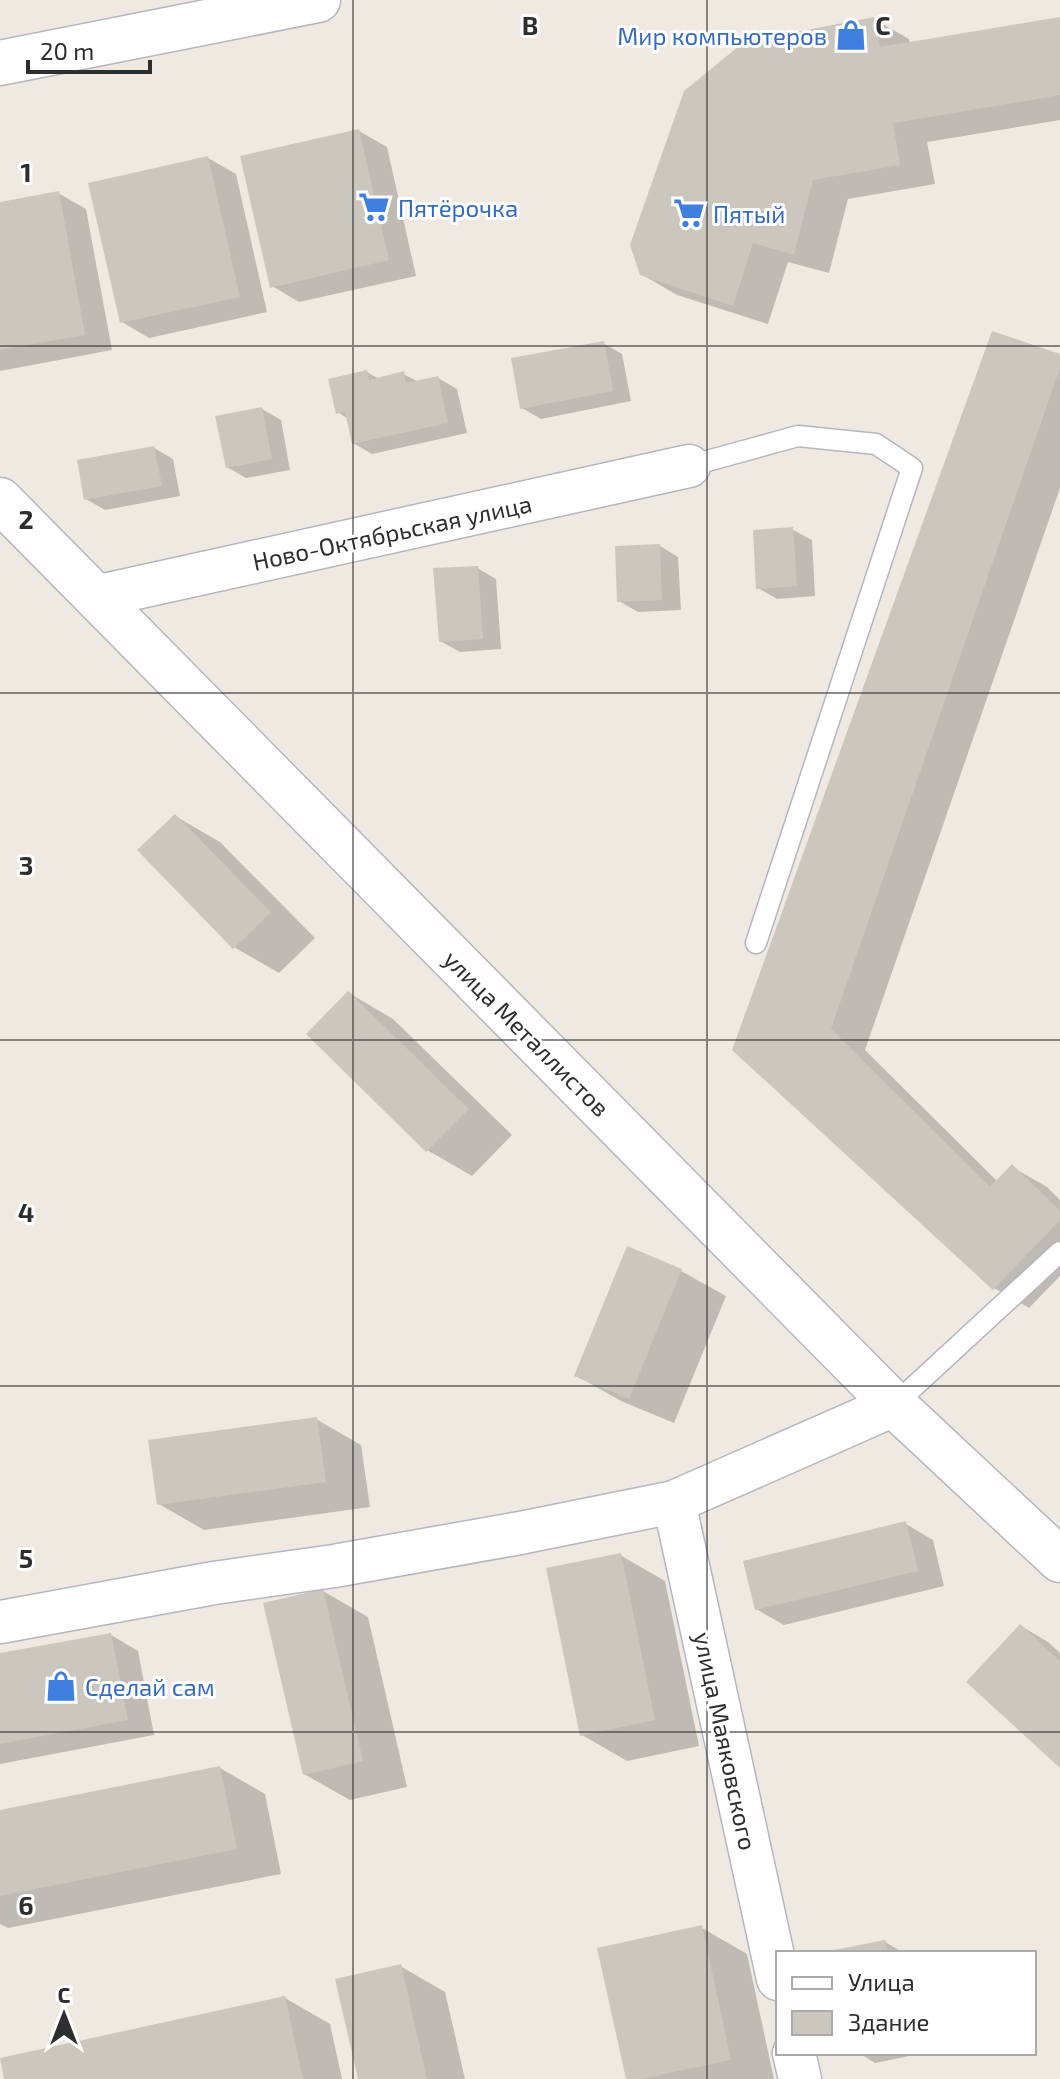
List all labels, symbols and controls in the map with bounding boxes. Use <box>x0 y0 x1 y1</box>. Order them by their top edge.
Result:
text: B <box>522 9 538 40</box>
text: C <box>875 9 891 40</box>
shop icon: Мир компьютеров <box>834 18 868 52</box>
place label: Мир компьютеров <box>617 21 827 50</box>
scale bar <box>28 24 150 74</box>
text: 20 m <box>40 36 94 65</box>
text: 1 <box>20 156 32 187</box>
supermarket icon: Пятёрочка <box>357 190 391 224</box>
place label: Пятёрочка <box>398 193 518 222</box>
supermarket icon: Пятый <box>672 196 706 230</box>
place label: Пятый <box>713 199 785 228</box>
street label: Ново-Октябрьская улица <box>250 488 534 577</box>
text: 2 <box>18 503 34 534</box>
text: 3 <box>19 849 33 880</box>
street label: улица Металлистов <box>437 944 616 1123</box>
text: 4 <box>18 1196 34 1227</box>
text: 5 <box>19 1542 33 1573</box>
street label: улица Маяковского <box>688 1629 763 1853</box>
shop icon: Сделай сам <box>44 1669 78 1703</box>
place label: Сделай сам <box>85 1672 215 1701</box>
text: 6 <box>18 1889 34 1920</box>
legend <box>776 1951 1036 2055</box>
text: Улица <box>848 1967 915 1996</box>
north arrow <box>24 1975 104 2055</box>
text: С <box>58 1981 71 2007</box>
text: Здание <box>848 2007 930 2036</box>

